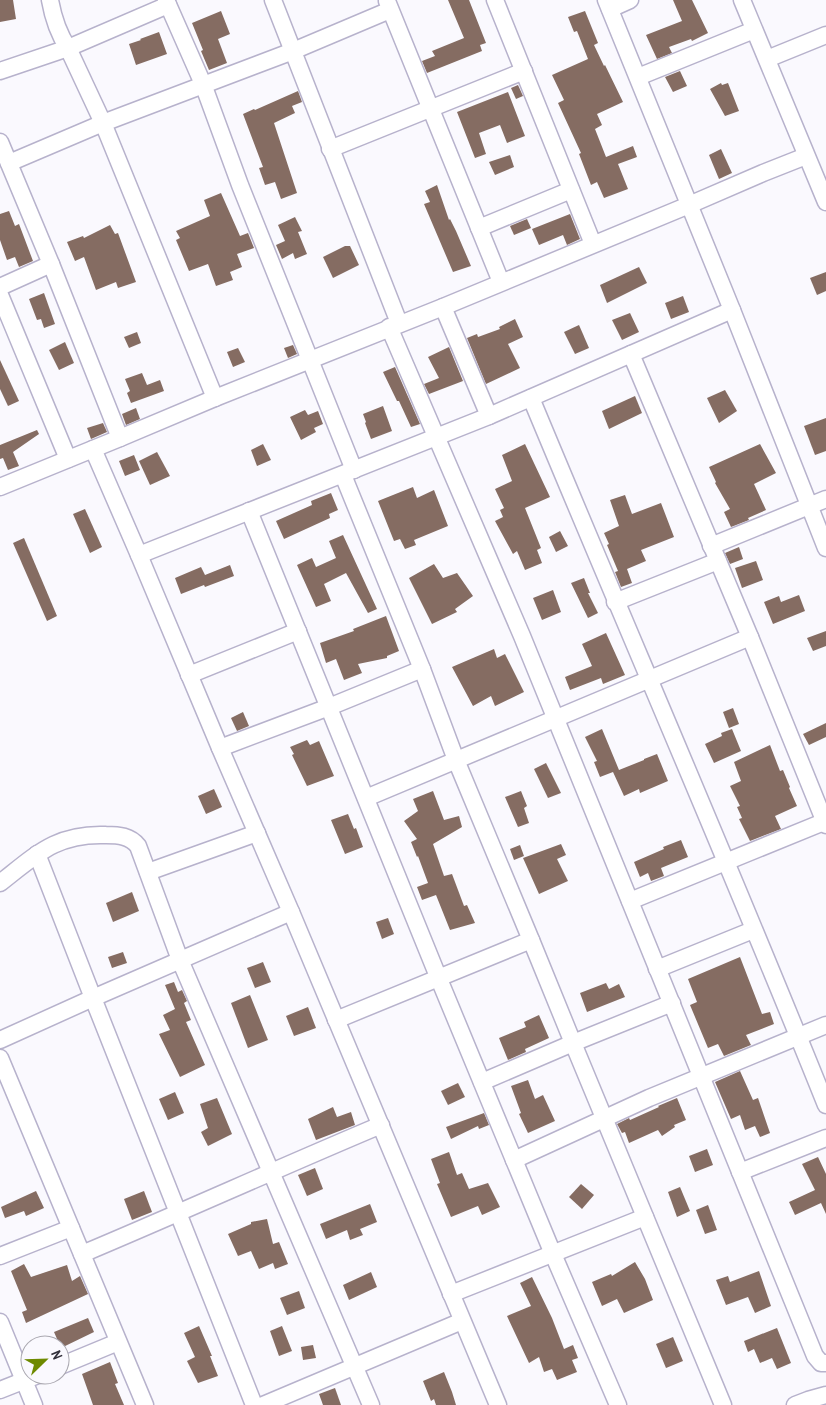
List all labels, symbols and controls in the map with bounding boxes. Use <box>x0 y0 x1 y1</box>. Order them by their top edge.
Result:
north arrow <box>20 1335 70 1385</box>
text: N <box>47 1348 67 1362</box>

